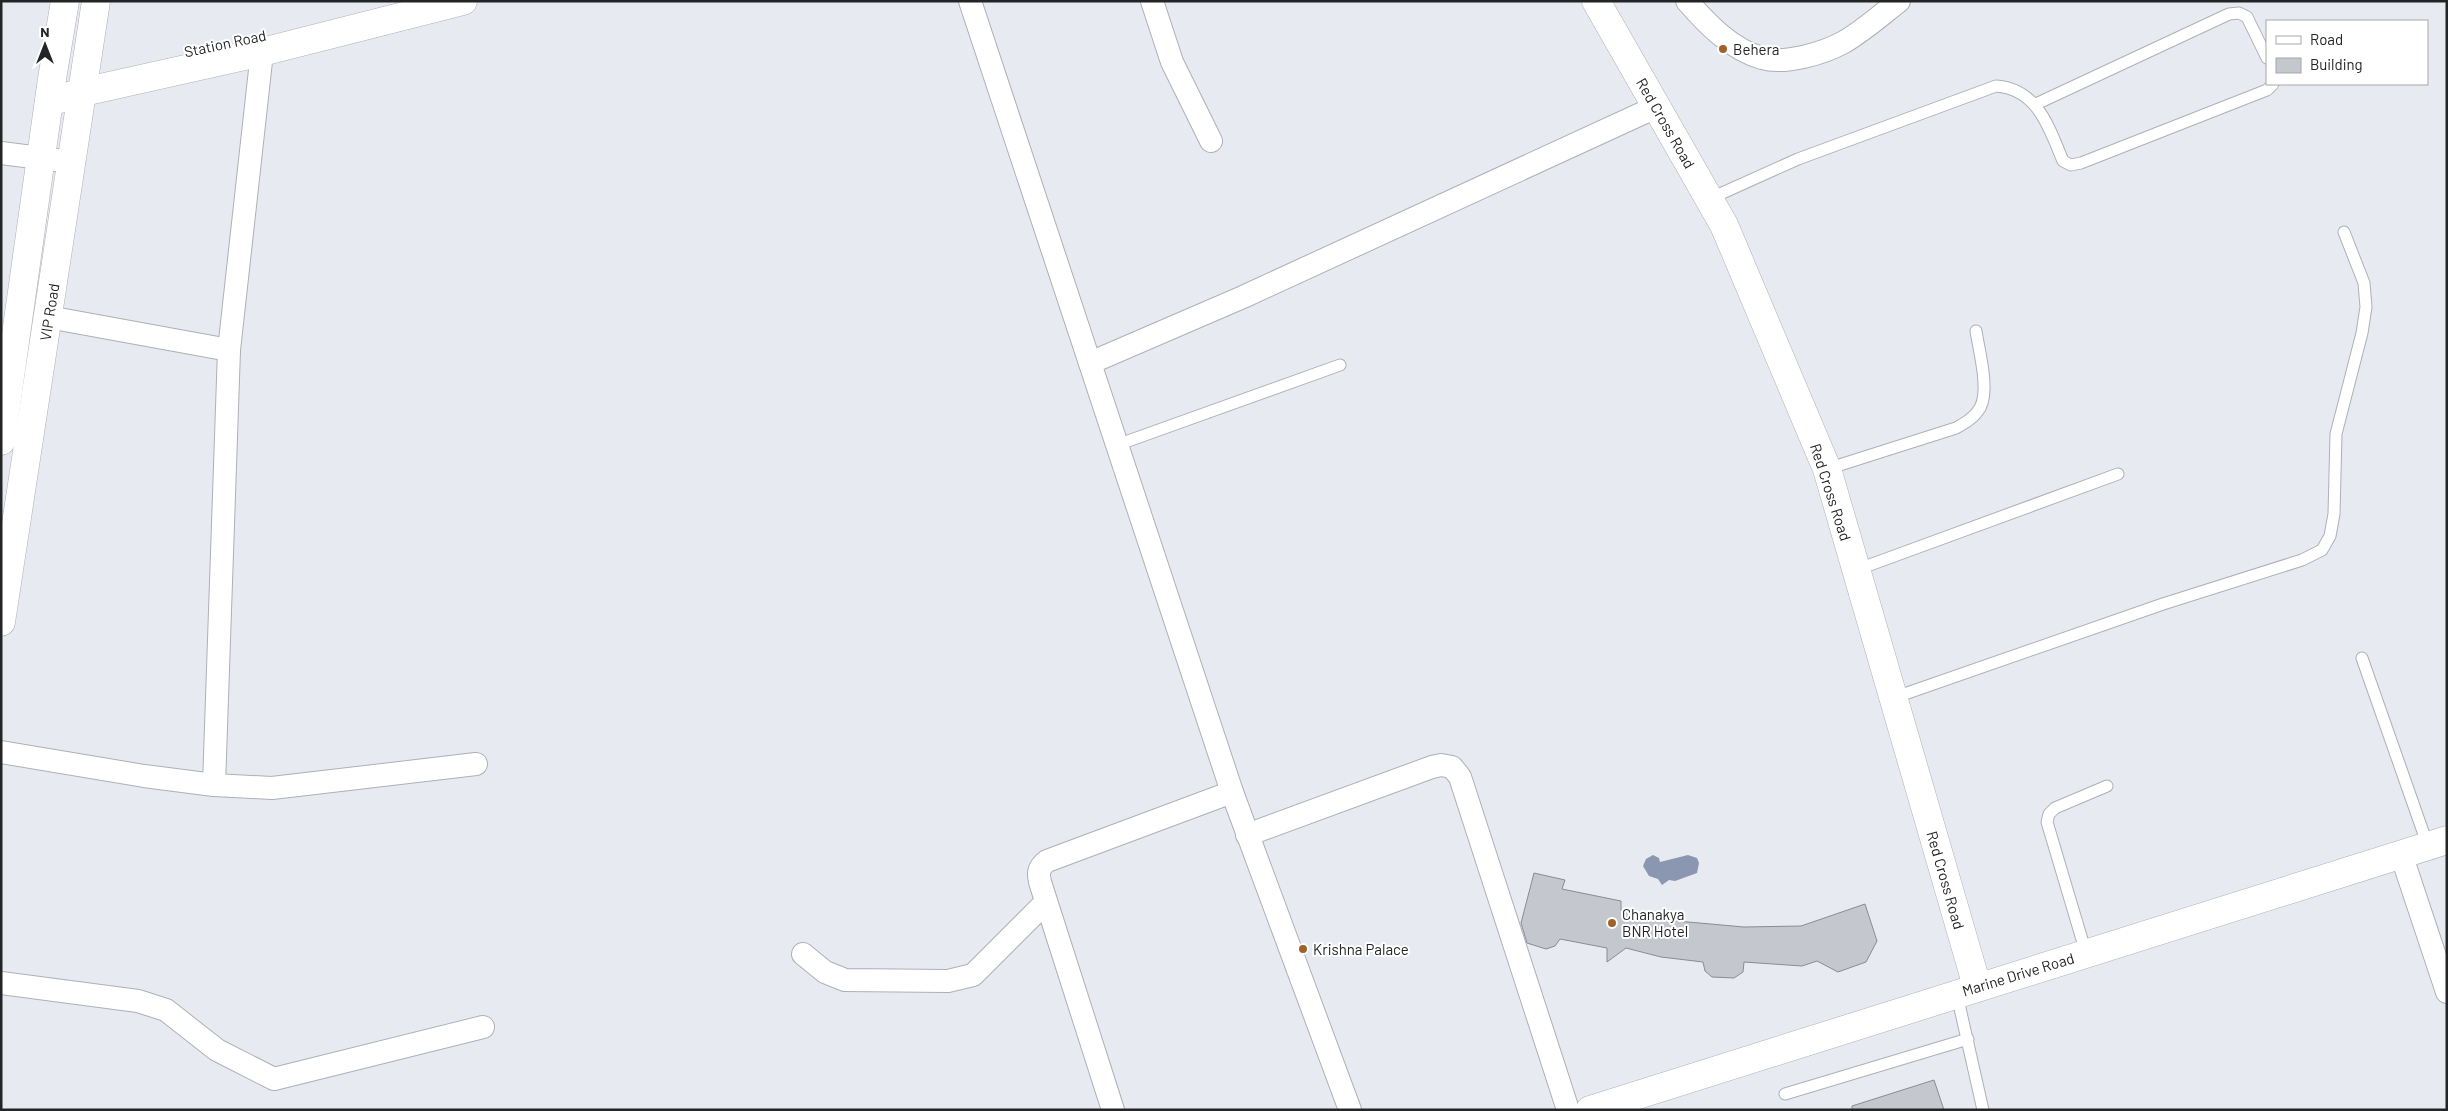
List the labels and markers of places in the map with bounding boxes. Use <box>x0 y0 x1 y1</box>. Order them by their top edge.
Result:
place label: Behera <box>1733 40 1779 58</box>
marker: Behera <box>1717 43 1729 55</box>
place label: Chanakya BNR Hotel <box>1622 905 1688 940</box>
marker: Chanakya BNR Hotel <box>1606 917 1618 929</box>
place label: Krishna Palace <box>1313 940 1409 958</box>
marker: Krishna Palace <box>1297 943 1309 955</box>

